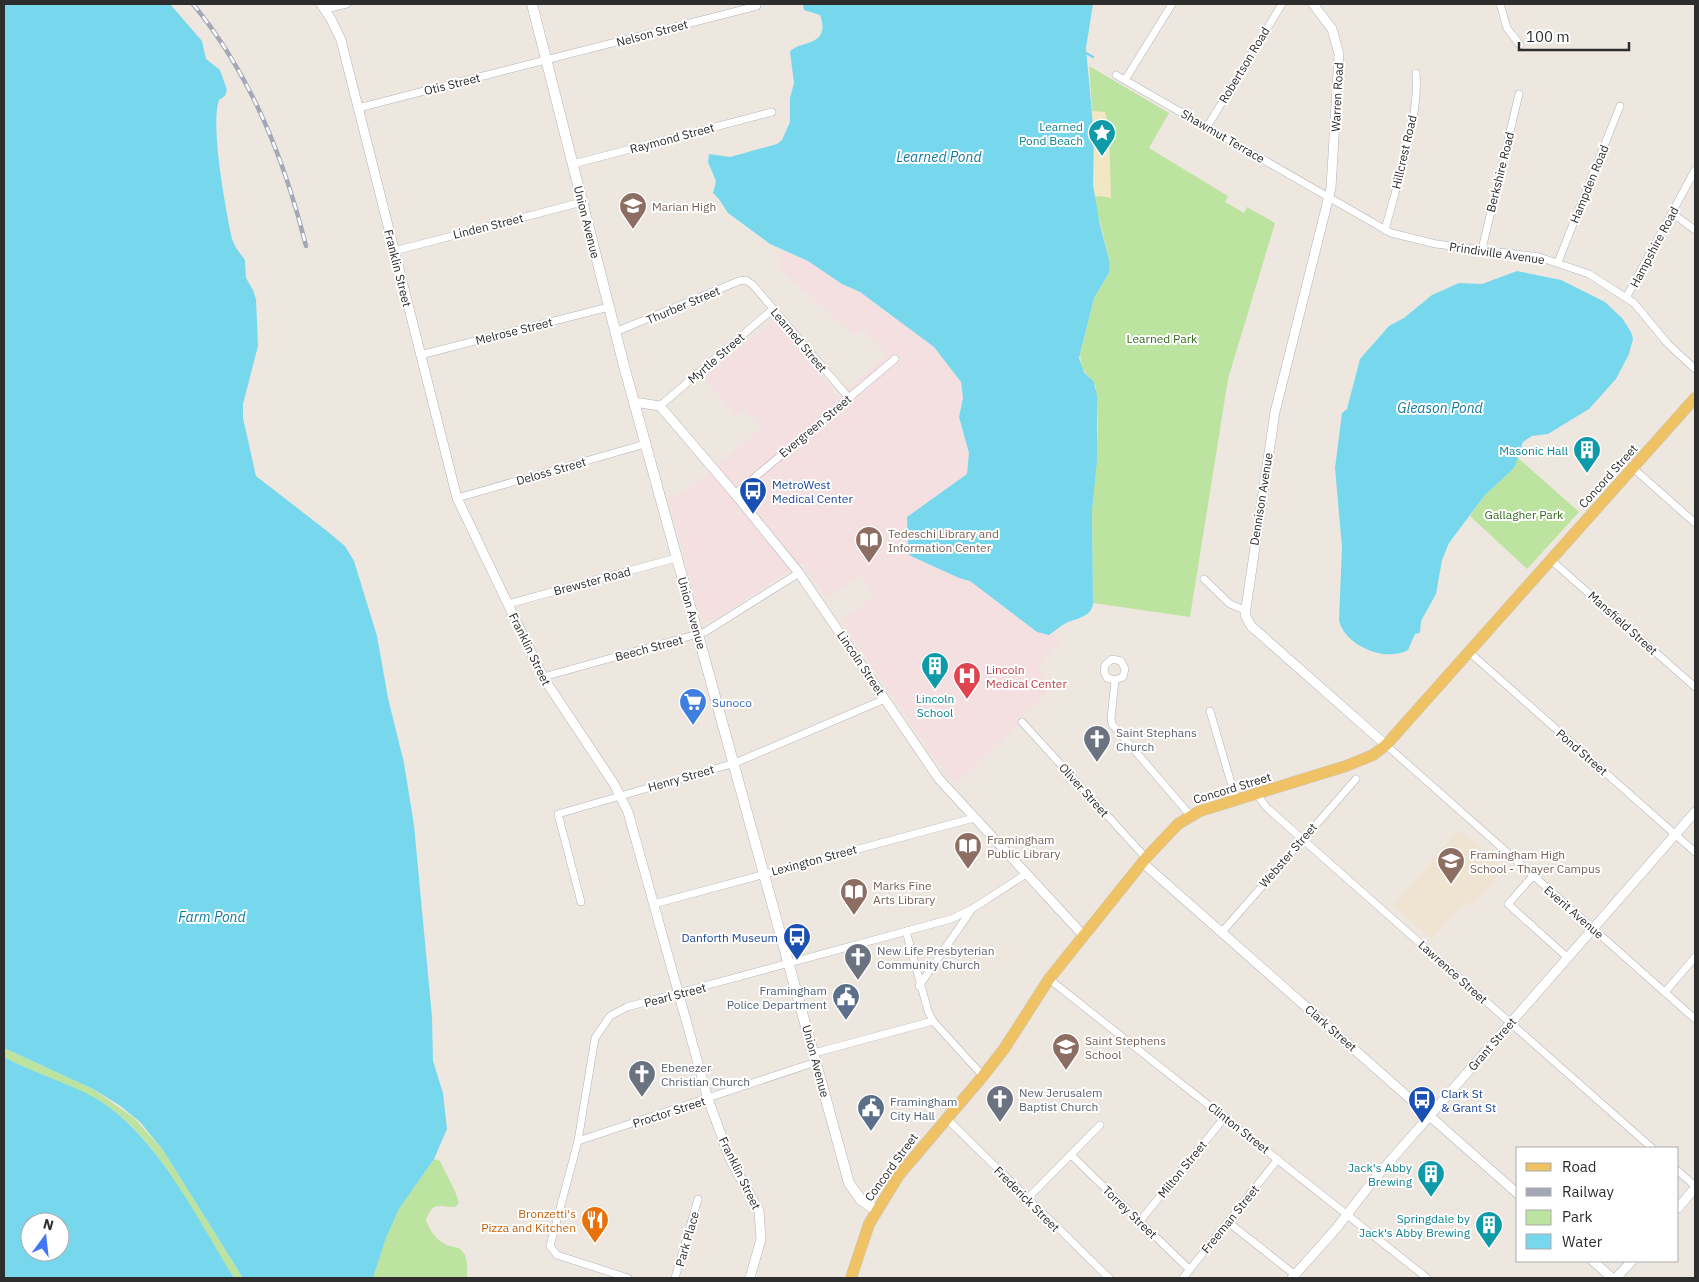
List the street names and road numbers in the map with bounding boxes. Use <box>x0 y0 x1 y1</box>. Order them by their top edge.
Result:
street label: Nelson Street <box>615 16 689 50</box>
street label: Robertson Road <box>1215 24 1273 106</box>
street label: Warren Road <box>1328 62 1346 132</box>
street label: Otis Street <box>422 70 482 98</box>
street label: Shawmut Terrace <box>1178 106 1268 166</box>
street label: Hillcrest Road <box>1388 114 1420 190</box>
street label: Raymond Street <box>628 120 716 156</box>
street label: Berkshire Road <box>1483 130 1517 214</box>
street label: Hampden Road <box>1566 143 1612 225</box>
street label: Union Avenue <box>571 184 603 260</box>
street label: Hampshire Road <box>1626 204 1682 290</box>
street label: Linden Street <box>451 210 525 242</box>
street label: Franklin Street <box>381 228 415 308</box>
street label: Prindiville Avenue <box>1448 239 1546 267</box>
street label: Thurber Street <box>644 283 722 327</box>
street label: Learned Street <box>768 305 830 375</box>
street label: Melrose Street <box>474 314 554 348</box>
street label: Myrtle Street <box>685 329 747 387</box>
street label: Evergreen Street <box>776 391 854 461</box>
street label: Concord Street <box>1575 441 1641 511</box>
street label: Dennison Avenue <box>1246 451 1276 546</box>
street label: Deloss Street <box>514 454 588 488</box>
street label: Brewster Road <box>552 563 632 599</box>
street label: Union Avenue <box>675 575 710 651</box>
street label: Mansfield Street <box>1585 588 1661 658</box>
street label: Franklin Street <box>506 610 554 688</box>
street label: Lincoln Street <box>834 628 888 698</box>
street label: Beech Street <box>613 632 685 664</box>
street label: Pond Street <box>1553 726 1611 778</box>
street label: Oliver Street <box>1056 760 1112 820</box>
street label: Henry Street <box>646 761 716 795</box>
street label: Concord Street <box>1191 769 1273 807</box>
street label: Webster Street <box>1256 820 1320 890</box>
street label: Lexington Street <box>770 841 858 879</box>
street label: Everit Avenue <box>1541 882 1607 942</box>
street label: Lawrence Street <box>1415 937 1491 1007</box>
street label: Pearl Street <box>642 980 708 1010</box>
street label: Clark Street <box>1302 1001 1360 1055</box>
street label: Grant Street <box>1465 1014 1519 1074</box>
street label: Union Avenue <box>799 1023 833 1099</box>
street label: Proctor Street <box>631 1093 707 1131</box>
street label: Clinton Street <box>1205 1099 1273 1157</box>
street label: Concord Street <box>861 1130 921 1204</box>
street label: Franklin Street <box>716 1134 764 1212</box>
street label: Milton Street <box>1154 1137 1210 1201</box>
street label: Frederick Street <box>991 1163 1063 1235</box>
street label: Torrey Street <box>1100 1182 1160 1242</box>
street label: Freeman Street <box>1198 1182 1262 1256</box>
street label: Park Place <box>672 1209 702 1268</box>

